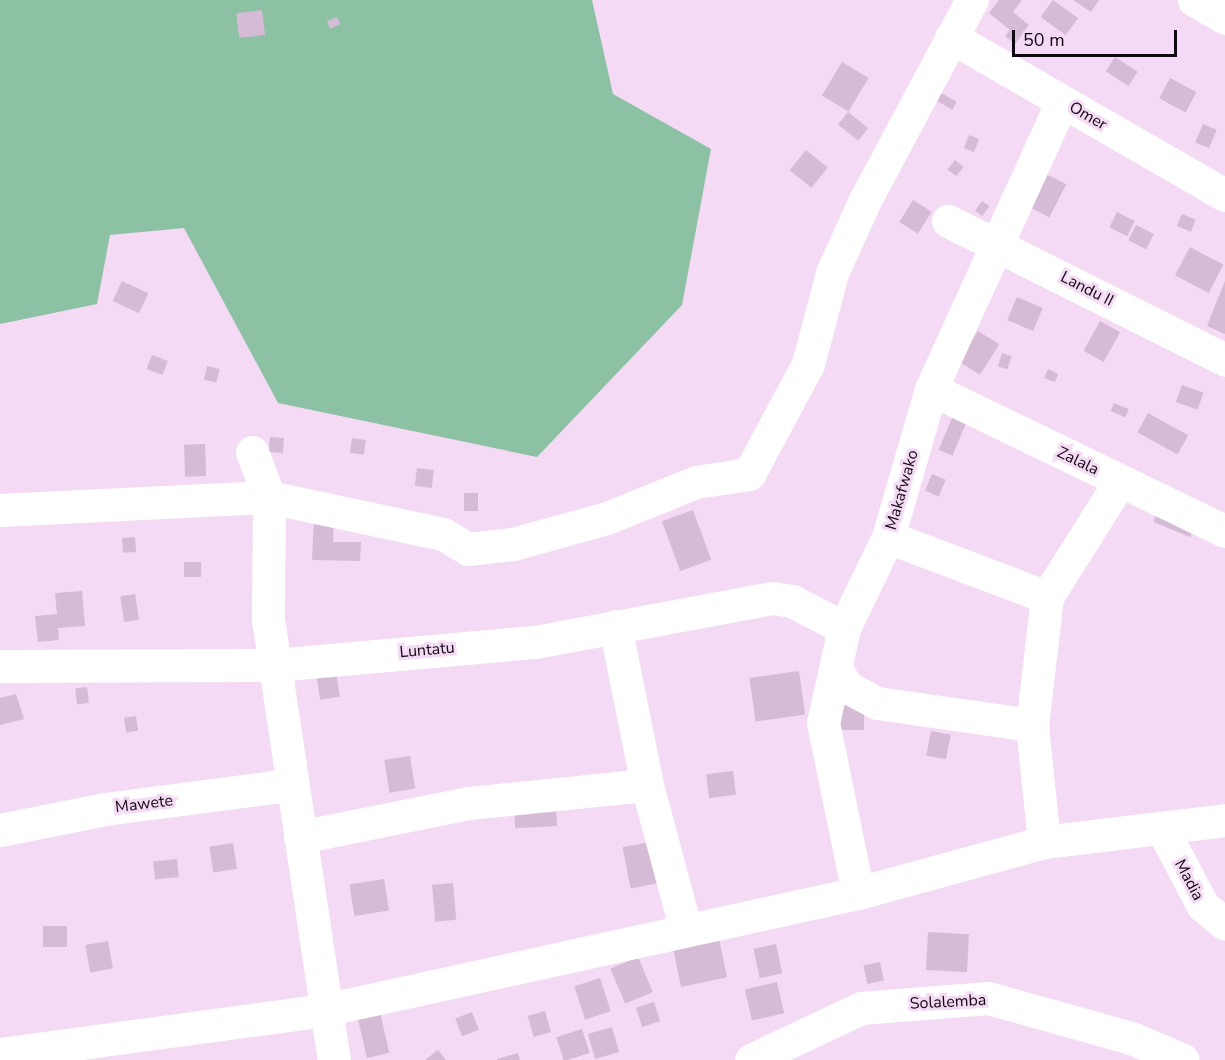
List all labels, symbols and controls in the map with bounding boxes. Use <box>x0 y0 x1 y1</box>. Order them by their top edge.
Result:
scale bar <box>1015 18 1180 56</box>
text: 50 m <box>1023 28 1065 52</box>
street label: Omer <box>1066 98 1110 134</box>
street label: Landu II <box>1057 268 1117 310</box>
street label: Zalala <box>1054 443 1102 479</box>
street label: Makafwako <box>881 448 923 532</box>
street label: Luntatu <box>399 638 455 662</box>
street label: Mawete <box>114 791 174 817</box>
street label: Madia <box>1170 856 1208 904</box>
street label: Solalemba <box>909 990 987 1014</box>

